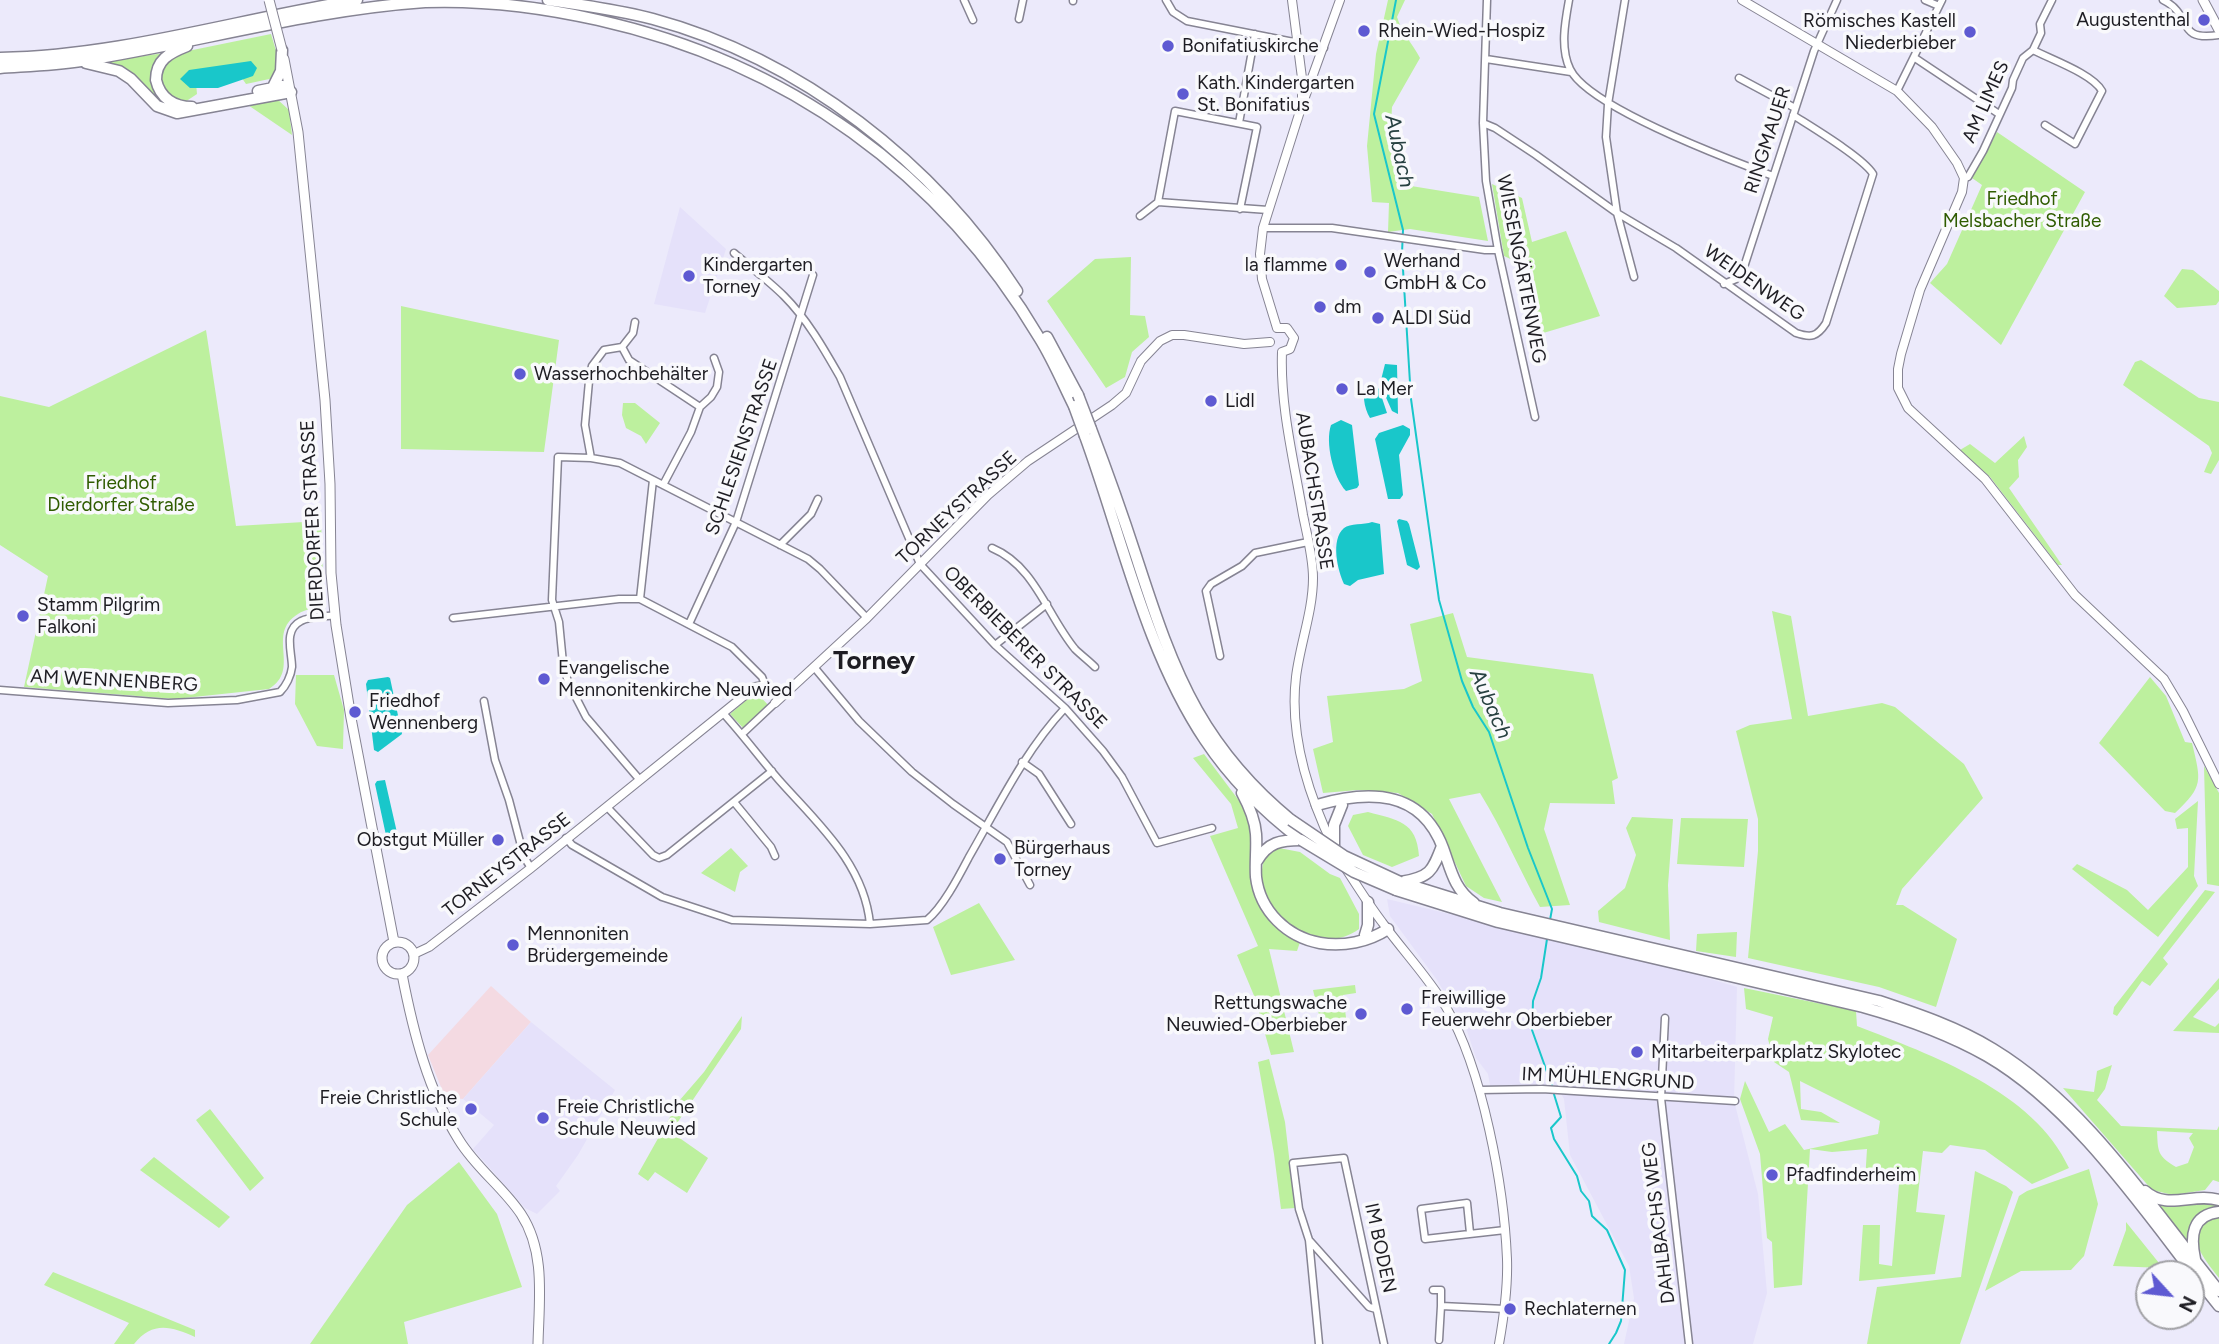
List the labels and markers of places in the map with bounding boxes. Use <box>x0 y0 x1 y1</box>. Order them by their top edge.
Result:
place label: Augustenthal <box>2076 9 2190 31</box>
place label: Römisches Kastell Niederbieber <box>1803 10 1956 54</box>
marker: Augustenthal <box>2196 12 2212 28</box>
place label: Rhein-Wied-Hospiz <box>1378 20 1545 42</box>
marker: Rhein-Wied-Hospiz <box>1356 23 1372 39</box>
marker: Römisches Kastell Niederbieber <box>1962 24 1978 40</box>
place label: Bonifatiuskirche <box>1182 35 1319 57</box>
marker: Bonifatiuskirche <box>1160 38 1176 54</box>
place label: Kath. Kindergarten St. Bonifatius <box>1197 72 1354 116</box>
marker: Kath. Kindergarten St. Bonifatius <box>1175 86 1191 102</box>
place label: Werhand GmbH & Co <box>1384 250 1486 294</box>
place label: Kindergarten Torney <box>703 254 813 298</box>
place label: la flamme <box>1245 254 1327 276</box>
marker: la flamme <box>1333 257 1349 273</box>
marker: Werhand GmbH & Co <box>1362 264 1378 280</box>
marker: Kindergarten Torney <box>681 268 697 284</box>
place label: dm <box>1334 296 1361 318</box>
marker: dm <box>1312 299 1328 315</box>
place label: ALDI Süd <box>1392 307 1471 329</box>
marker: ALDI Süd <box>1370 310 1386 326</box>
place label: Wasserhochbehälter <box>534 363 708 385</box>
marker: Wasserhochbehälter <box>512 366 528 382</box>
place label: La Mer <box>1356 378 1413 400</box>
marker: La Mer <box>1334 381 1350 397</box>
place label: Lidl <box>1225 390 1255 412</box>
marker: Lidl <box>1203 393 1219 409</box>
place label: Stamm Pilgrim Falkoni <box>37 594 160 638</box>
marker: Stamm Pilgrim Falkoni <box>15 608 31 624</box>
place label: Evangelische Mennonitenkirche Neuwied <box>558 657 792 701</box>
marker: Evangelische Mennonitenkirche Neuwied <box>536 671 552 687</box>
place label: Friedhof Wennenberg <box>369 690 478 734</box>
marker: Friedhof Wennenberg <box>347 704 363 720</box>
place label: Obstgut Müller <box>357 829 484 851</box>
marker: Obstgut Müller <box>490 832 506 848</box>
place label: Bürgerhaus Torney <box>1014 837 1110 881</box>
marker: Bürgerhaus Torney <box>992 851 1008 867</box>
place label: Mennoniten Brüdergemeinde <box>527 923 668 967</box>
marker: Mennoniten Brüdergemeinde <box>505 937 521 953</box>
place label: Freiwillige Feuerwehr Oberbieber <box>1421 987 1612 1031</box>
place label: Rettungswache Neuwied-Oberbieber <box>1166 992 1347 1036</box>
marker: Freiwillige Feuerwehr Oberbieber <box>1399 1001 1415 1017</box>
marker: Rettungswache Neuwied-Oberbieber <box>1353 1006 1369 1022</box>
place label: Mitarbeiterparkplatz Skylotec <box>1651 1041 1901 1063</box>
marker: Mitarbeiterparkplatz Skylotec <box>1629 1044 1645 1060</box>
place label: Freie Christliche Schule <box>320 1087 457 1131</box>
place label: Freie Christliche Schule Neuwied <box>557 1096 696 1140</box>
marker: Freie Christliche Schule <box>463 1101 479 1117</box>
marker: Freie Christliche Schule Neuwied <box>535 1110 551 1126</box>
place label: Pfadfinderheim <box>1786 1164 1916 1186</box>
marker: Pfadfinderheim <box>1764 1167 1780 1183</box>
place label: Rechlaternen <box>1524 1298 1637 1320</box>
marker: Rechlaternen <box>1502 1301 1518 1317</box>

